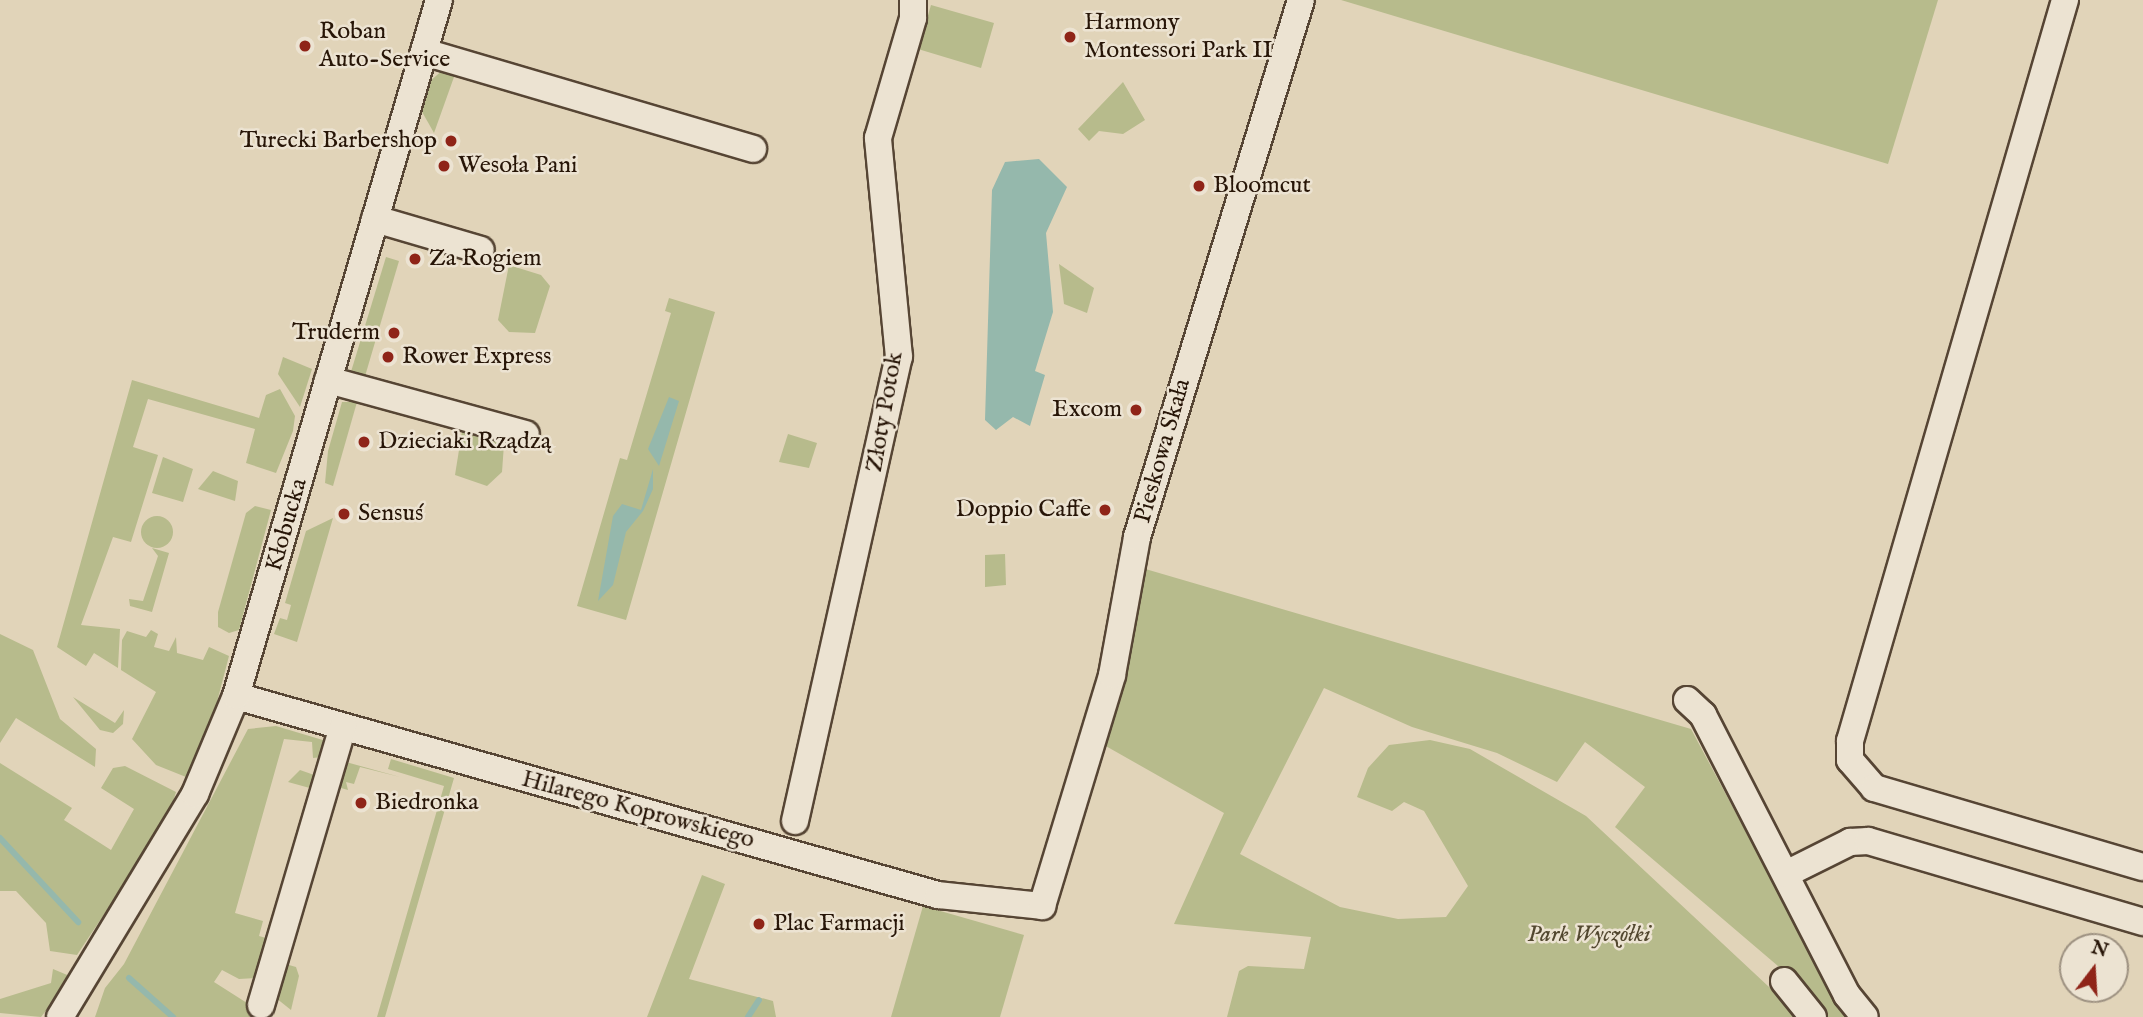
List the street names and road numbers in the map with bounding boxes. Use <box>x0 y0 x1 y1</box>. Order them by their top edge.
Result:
street label: Złoty Potok <box>860 350 910 474</box>
street label: Pieskowa Skała <box>1129 376 1197 526</box>
street label: Kłobucka <box>260 475 314 575</box>
street label: Hilarego Koprowskiego <box>518 765 758 855</box>

